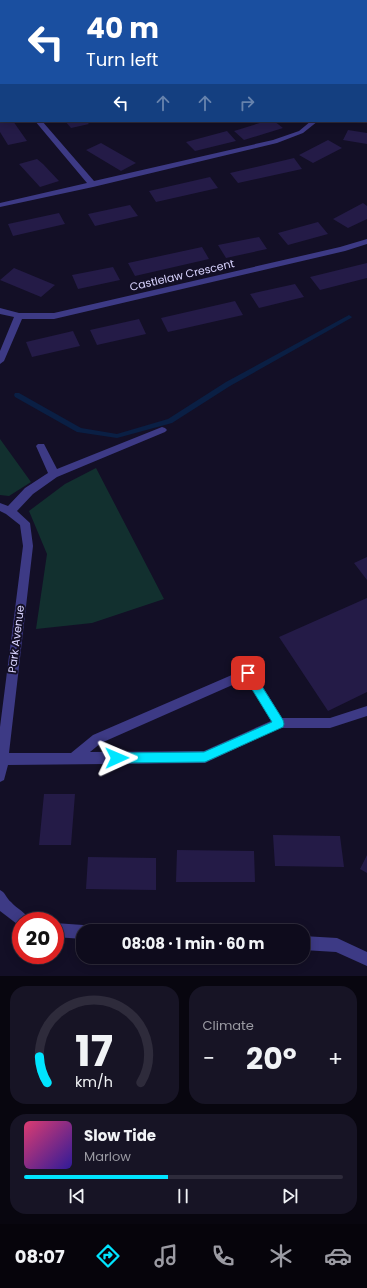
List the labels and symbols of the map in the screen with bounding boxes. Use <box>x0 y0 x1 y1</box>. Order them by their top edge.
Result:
street label: Castlelaw Crescent <box>128 255 236 295</box>
street label: Park Avenue <box>4 604 28 674</box>
pin <box>231 656 265 690</box>
position arrow <box>96 737 138 779</box>
speed limit sign: 20 <box>12 912 64 964</box>

